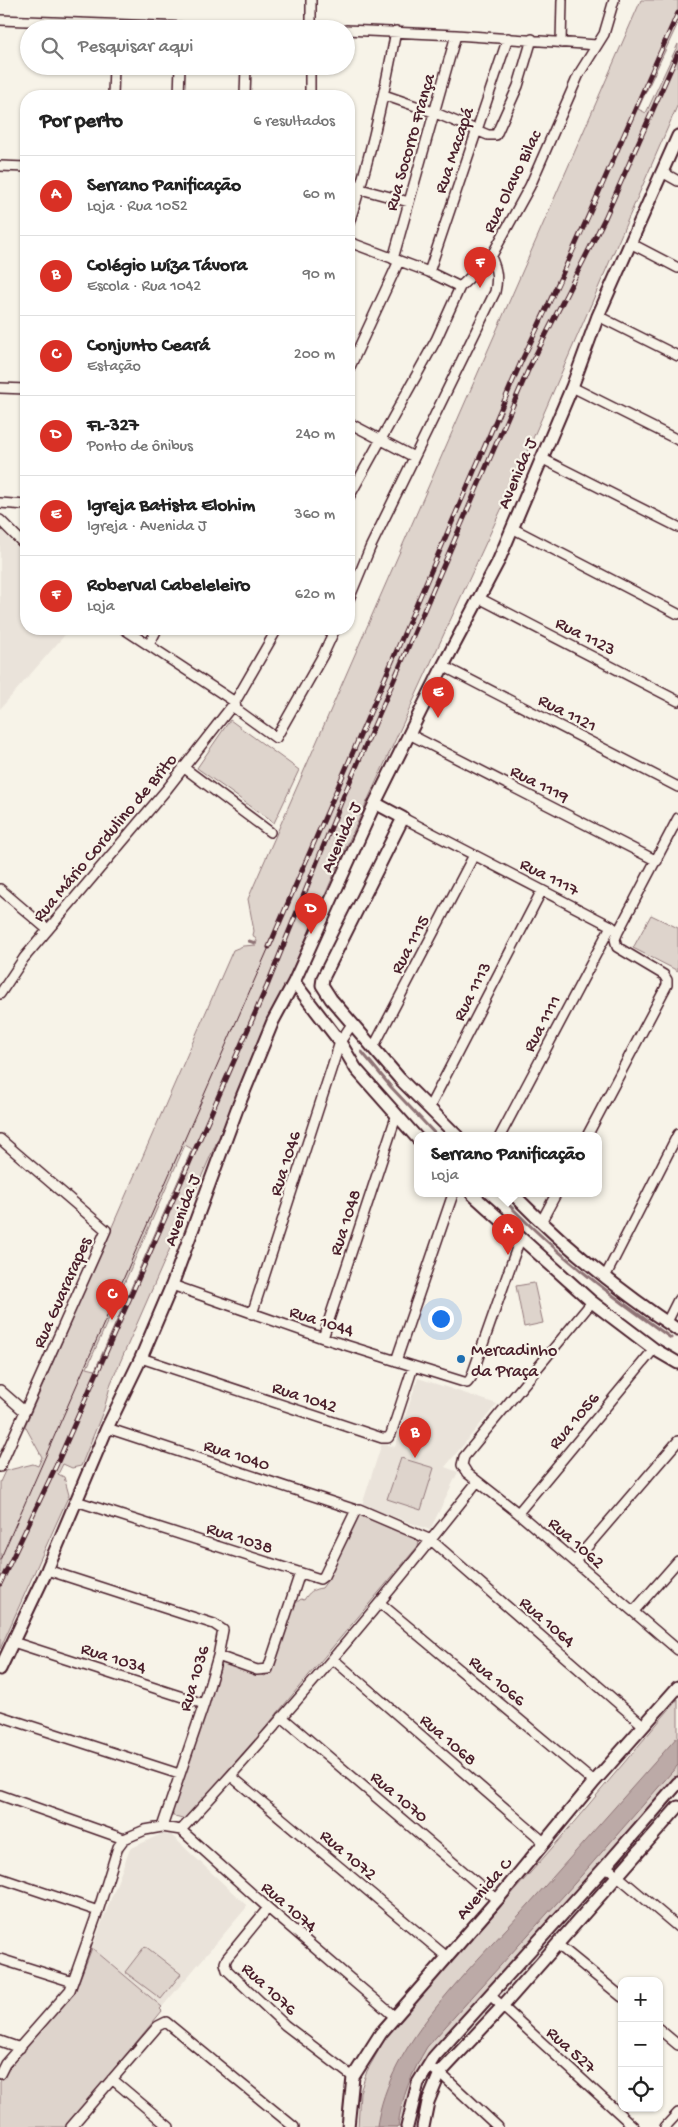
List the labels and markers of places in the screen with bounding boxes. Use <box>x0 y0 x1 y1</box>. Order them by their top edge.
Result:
pin: F <box>464 247 496 288</box>
pin: E <box>422 677 454 718</box>
pin: D <box>295 893 327 934</box>
pin: A <box>492 1214 524 1255</box>
pin: C <box>96 1279 128 1320</box>
place label: Mercadinho da Praça <box>471 1341 557 1383</box>
marker: Mercadinho da Praça <box>455 1353 467 1365</box>
pin: B <box>399 1417 431 1458</box>

